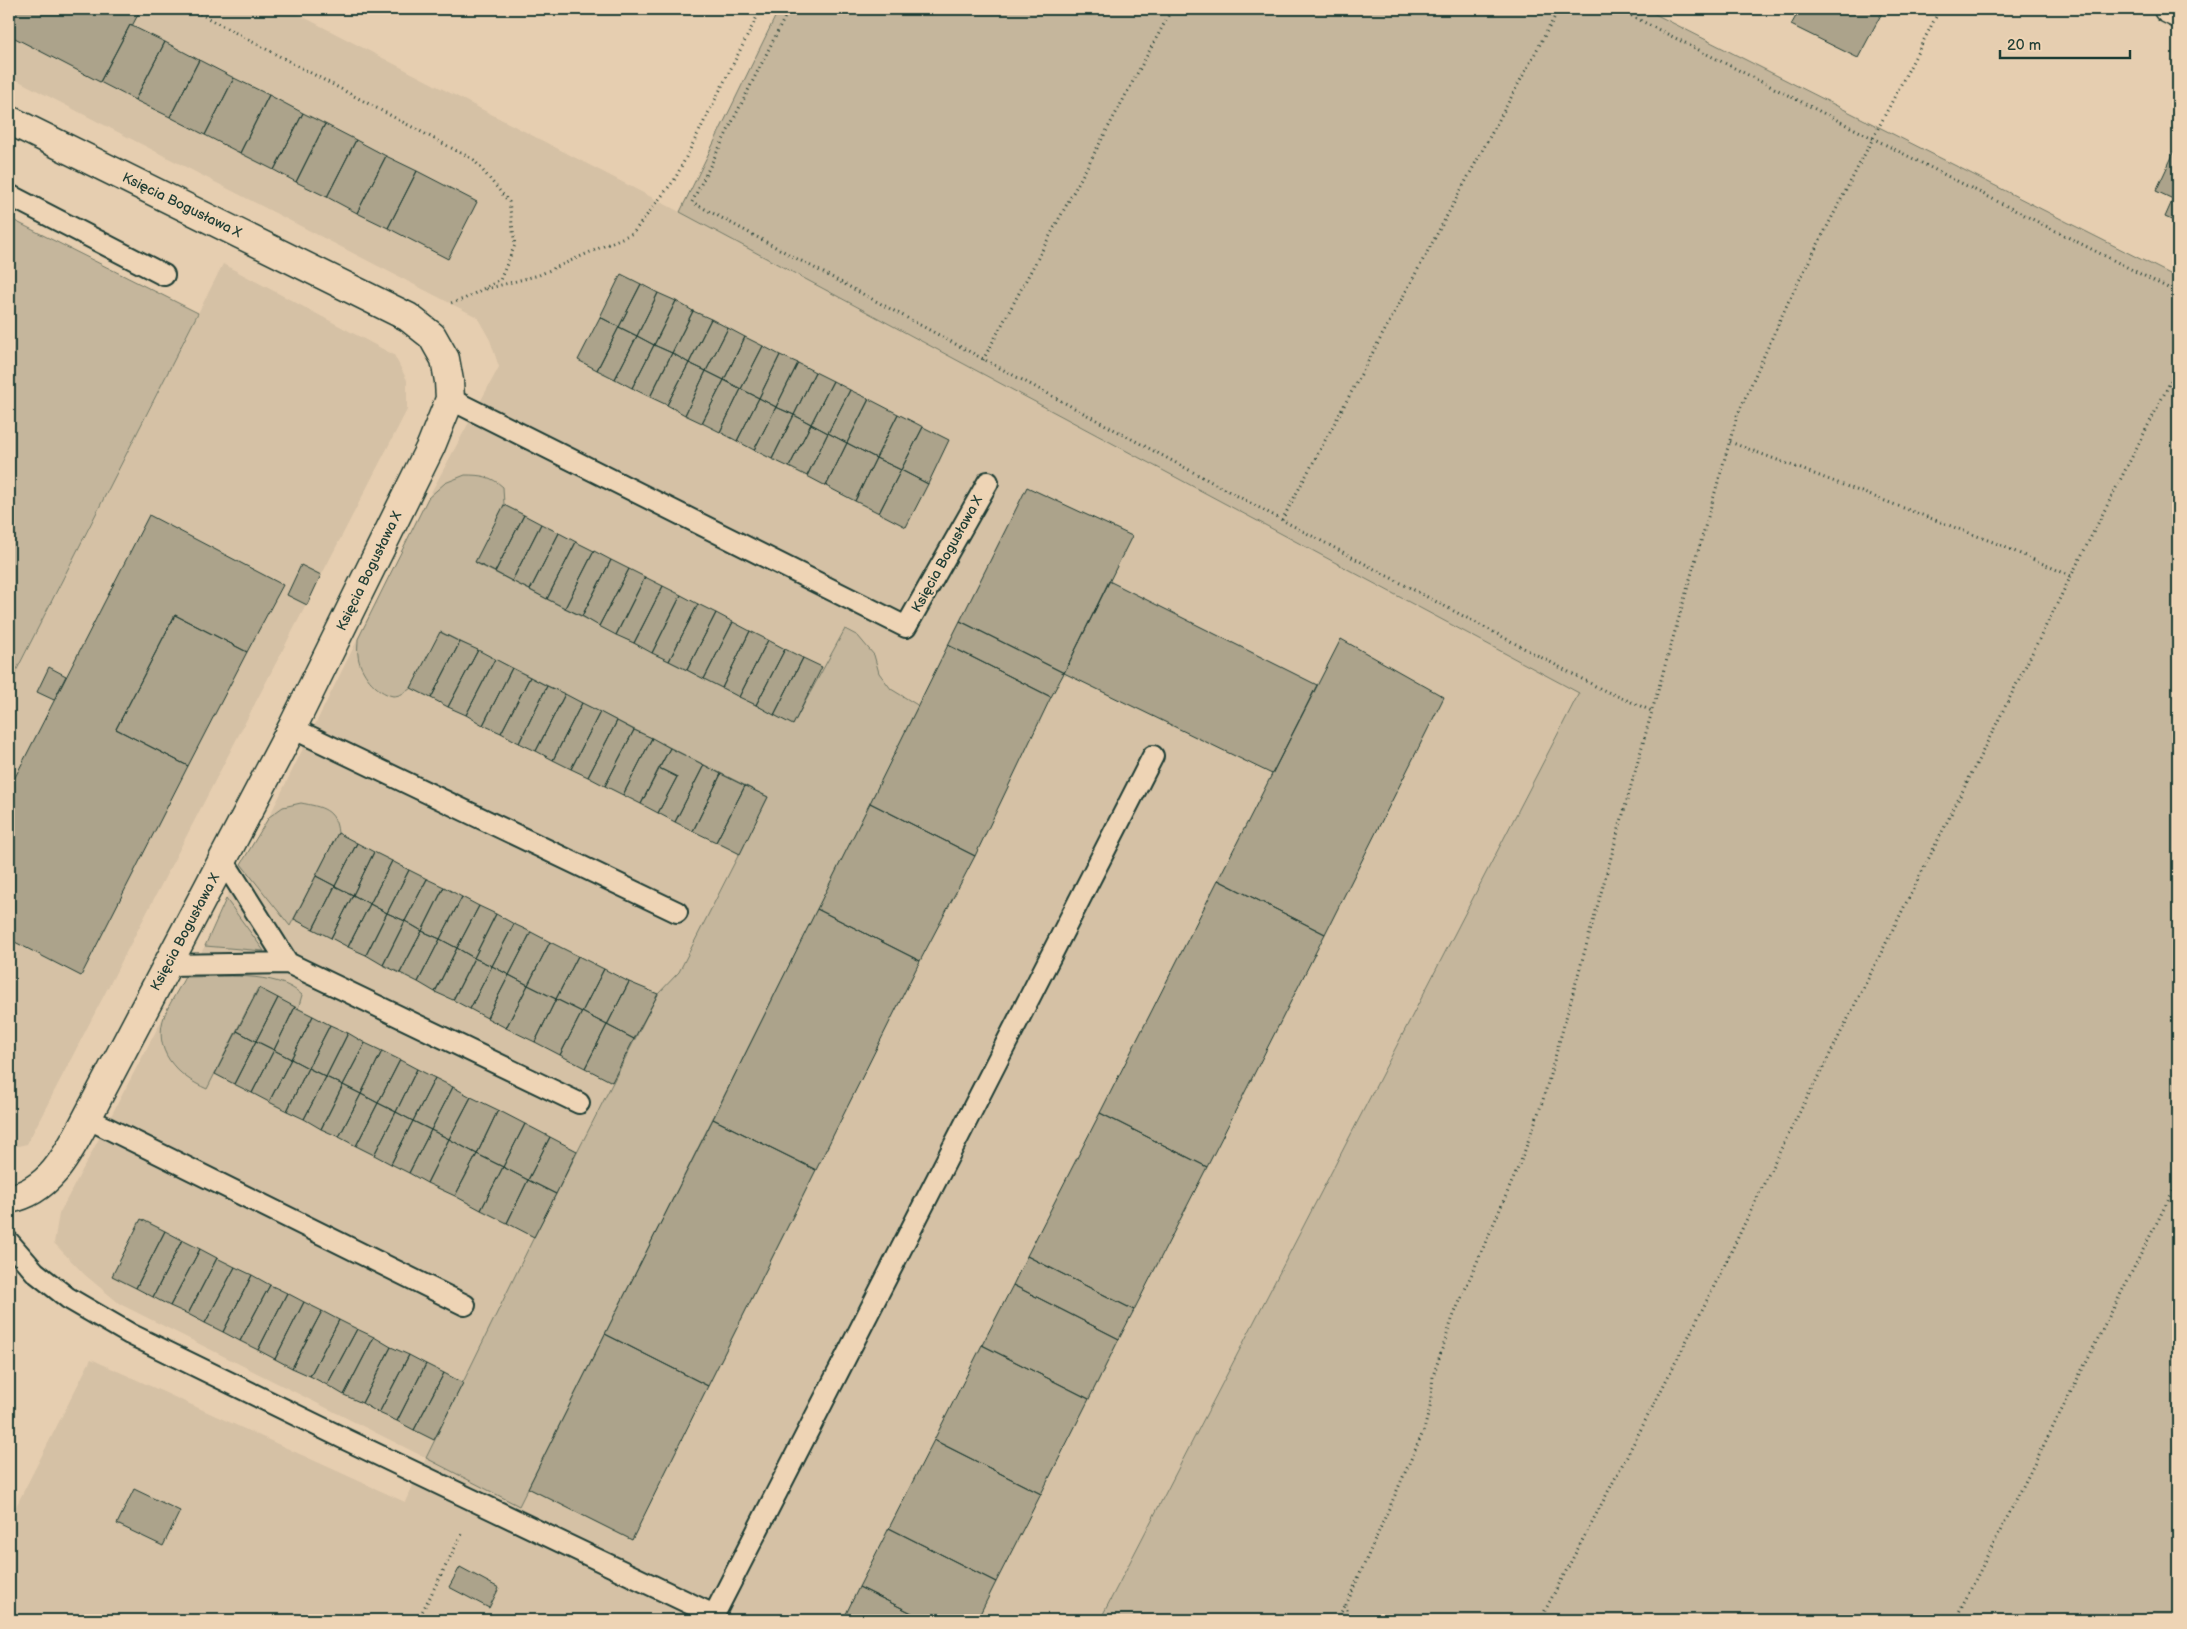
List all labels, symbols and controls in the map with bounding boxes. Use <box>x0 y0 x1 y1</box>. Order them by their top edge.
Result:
scale bar <box>2000 28 2130 60</box>
text: 20 m <box>2007 36 2041 55</box>
street label: Księcia Bogusława X <box>120 169 244 241</box>
street label: Księcia Bogusława X <box>908 493 986 615</box>
street label: Księcia Bogusława X <box>333 509 405 633</box>
street label: Księcia Bogusława X <box>147 870 223 994</box>

